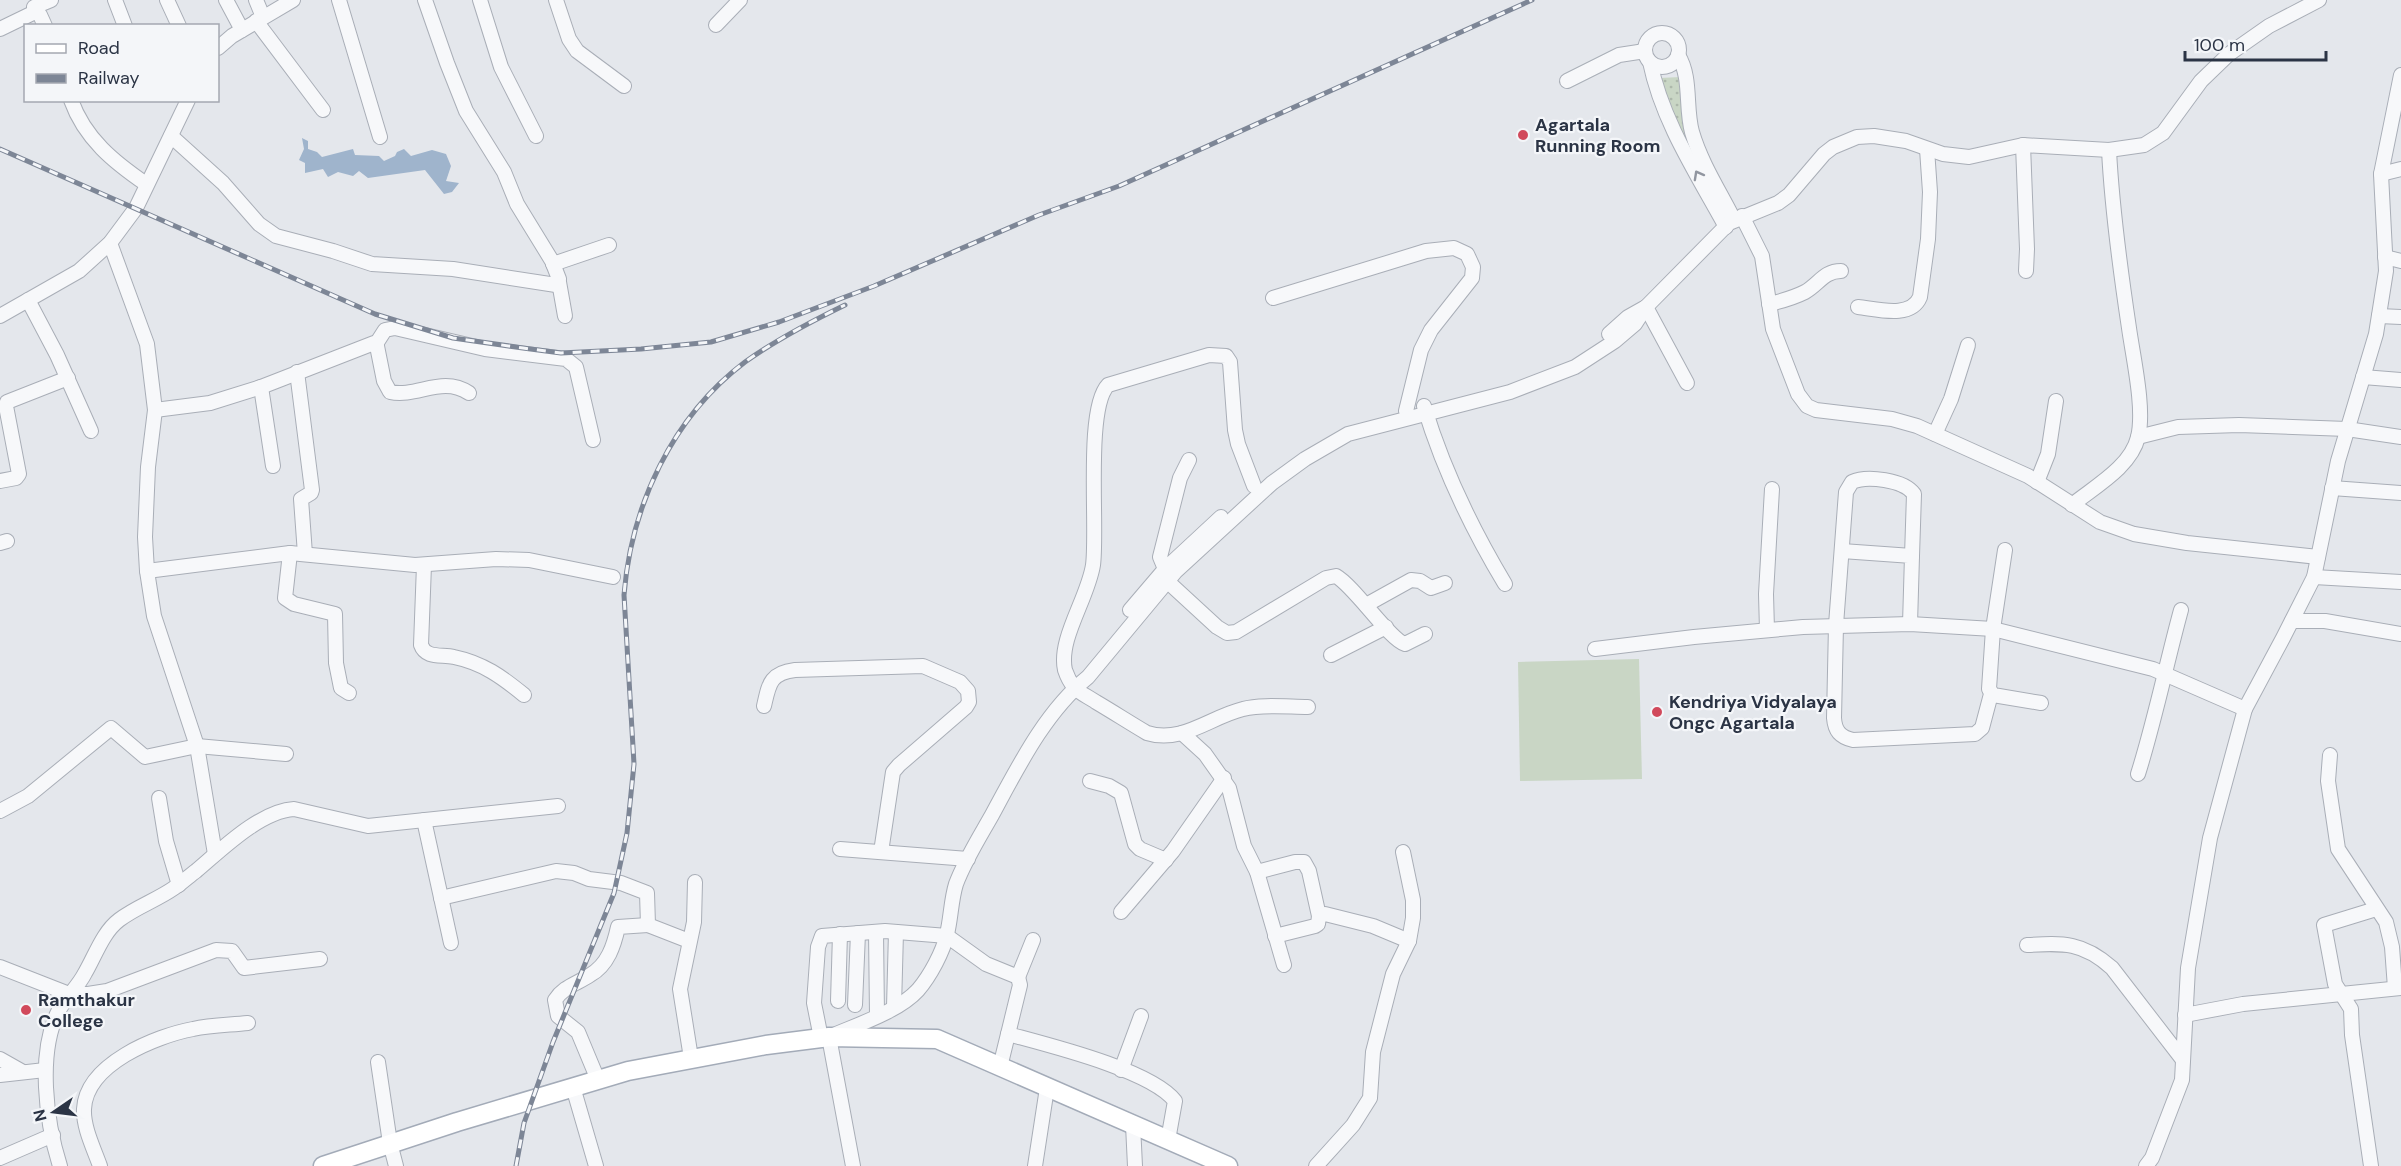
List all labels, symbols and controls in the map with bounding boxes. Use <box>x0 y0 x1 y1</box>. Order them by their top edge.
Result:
legend <box>24 24 219 102</box>
scale bar <box>2185 24 2326 62</box>
text: 100 m <box>2194 33 2245 57</box>
text: Road <box>78 36 120 60</box>
text: Railway <box>78 66 140 90</box>
place label: Agartala Running Room <box>1535 113 1660 158</box>
marker: Agartala Running Room <box>1516 128 1530 142</box>
one-way arrow <box>1694 171 1705 182</box>
place label: Kendriya Vidyalaya Ongc Agartala <box>1669 690 1837 735</box>
marker: Kendriya Vidyalaya Ongc Agartala <box>1650 705 1664 719</box>
place label: Ramthakur College <box>38 988 135 1033</box>
marker: Ramthakur College <box>19 1003 33 1017</box>
north arrow <box>24 1082 84 1142</box>
text: N <box>28 1107 52 1124</box>

